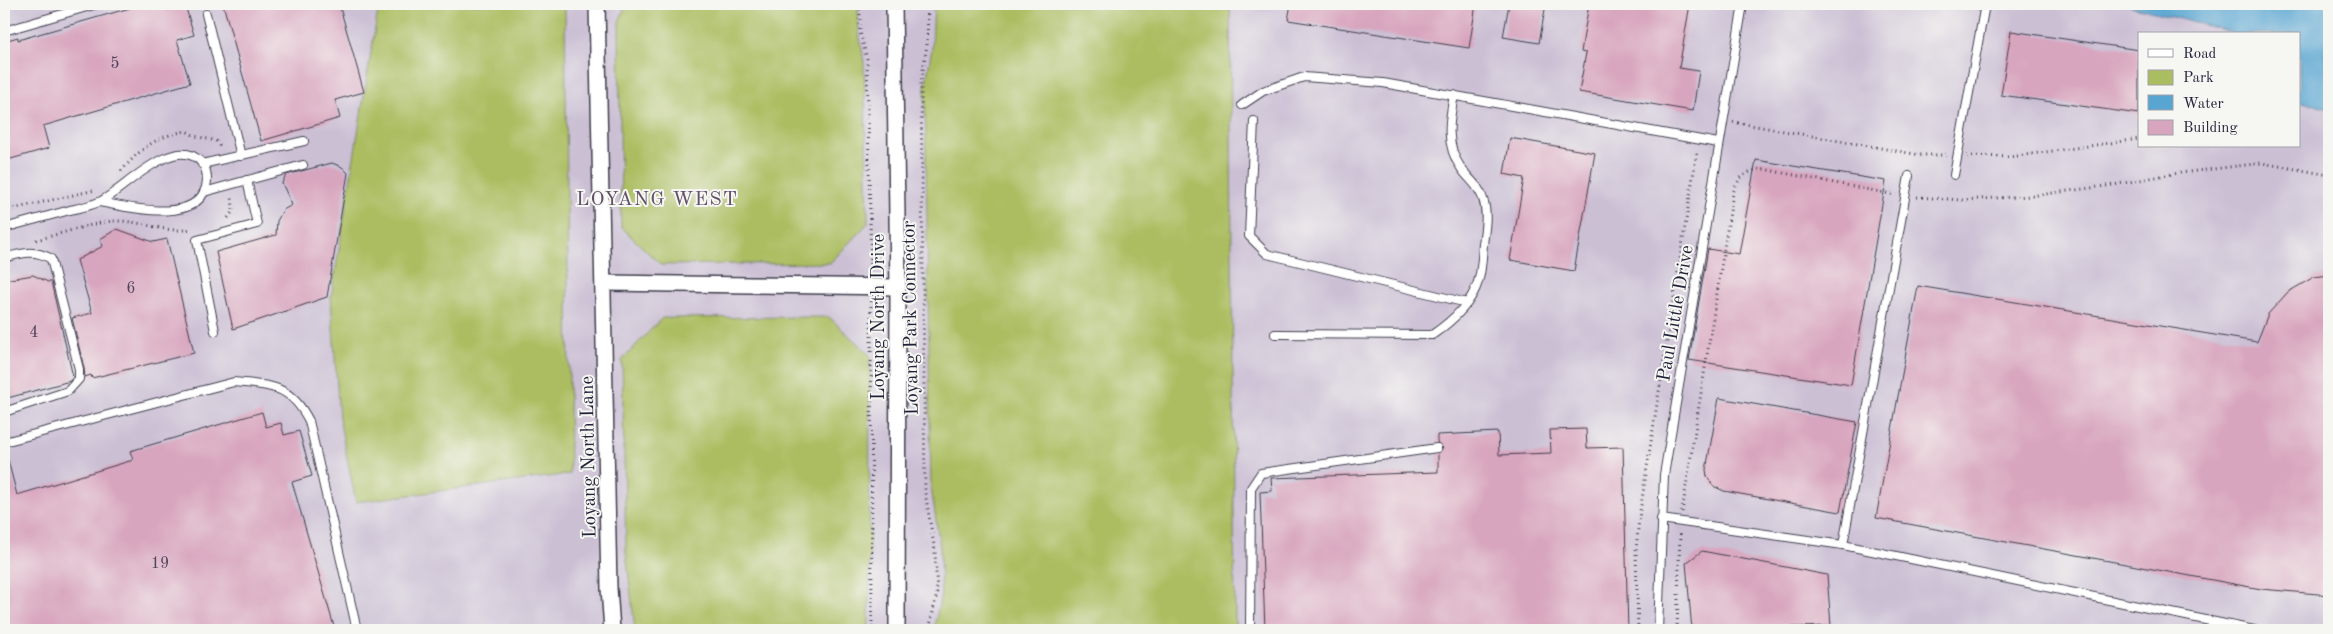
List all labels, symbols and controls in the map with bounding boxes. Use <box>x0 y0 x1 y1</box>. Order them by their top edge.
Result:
legend <box>2138 32 2300 148</box>
text: Road <box>2183 47 2217 62</box>
house number: 5 <box>110 56 120 72</box>
text: Park <box>2183 71 2214 86</box>
text: Water <box>2183 97 2224 112</box>
text: Building <box>2183 121 2238 136</box>
district label: LOYANG WEST <box>576 190 738 210</box>
street label: Loyang Park Connector <box>900 220 923 416</box>
street label: Loyang North Drive <box>870 234 889 400</box>
street label: Paul Little Drive <box>1655 244 1698 383</box>
house number: 6 <box>126 281 136 297</box>
house number: 4 <box>29 325 39 341</box>
street label: Loyang North Lane <box>579 376 600 538</box>
house number: 19 <box>151 556 169 572</box>

